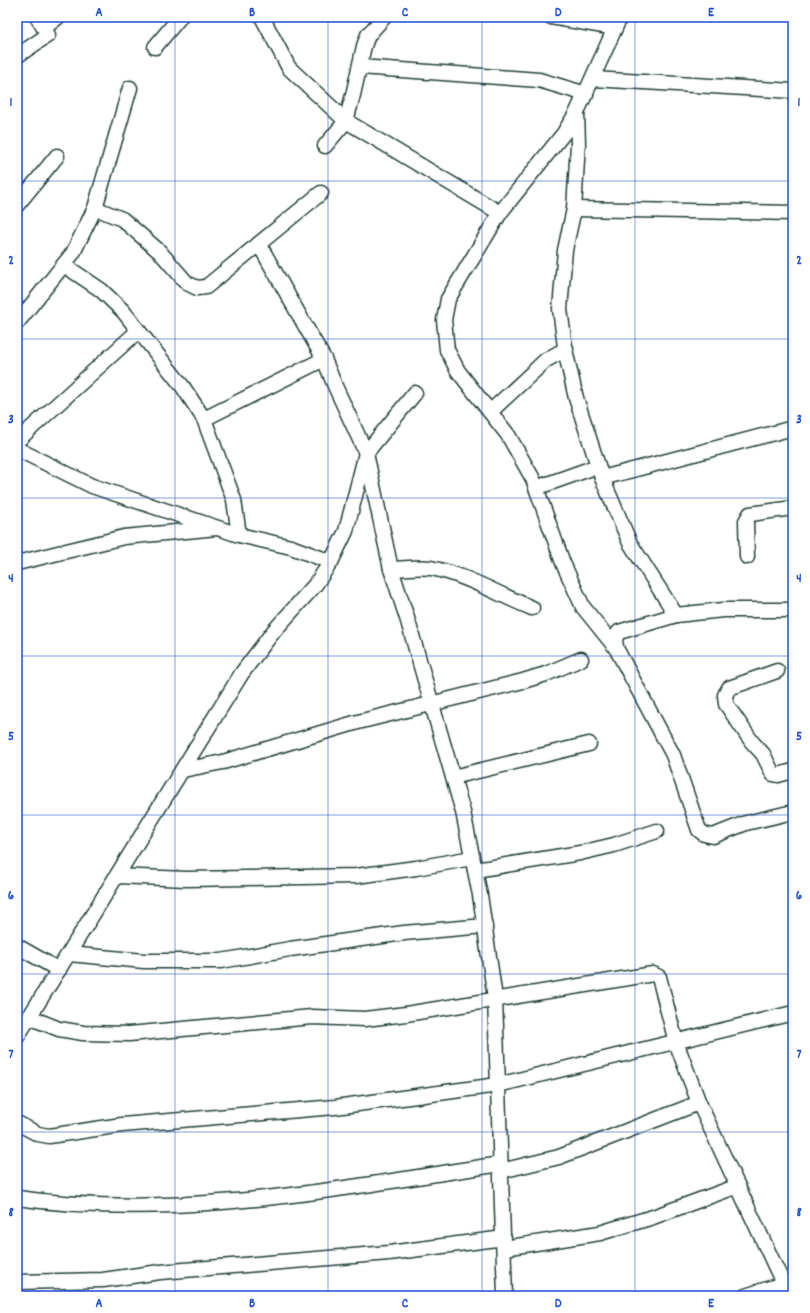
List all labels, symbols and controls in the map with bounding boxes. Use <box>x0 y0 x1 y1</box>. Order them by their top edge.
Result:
text: A <box>95 4 103 23</box>
text: B <box>249 4 255 23</box>
text: C <box>402 4 409 23</box>
text: D <box>555 4 562 23</box>
text: E <box>708 4 715 23</box>
text: 1 <box>10 94 13 113</box>
text: 1 <box>798 94 801 113</box>
text: 2 <box>8 252 14 271</box>
text: 2 <box>796 252 802 271</box>
text: 3 <box>8 411 14 430</box>
text: 3 <box>796 411 802 430</box>
text: 4 <box>8 570 14 589</box>
text: 4 <box>796 570 802 589</box>
text: 5 <box>8 728 14 747</box>
text: 5 <box>796 728 802 747</box>
text: 6 <box>8 887 15 906</box>
text: 6 <box>796 887 803 906</box>
text: 7 <box>9 1046 14 1065</box>
text: 7 <box>797 1046 802 1065</box>
text: 8 <box>8 1204 14 1223</box>
text: 8 <box>796 1204 802 1223</box>
text: A <box>95 1295 103 1313</box>
text: B <box>249 1295 255 1313</box>
text: C <box>402 1295 409 1313</box>
text: D <box>555 1295 562 1313</box>
text: E <box>708 1295 715 1313</box>

